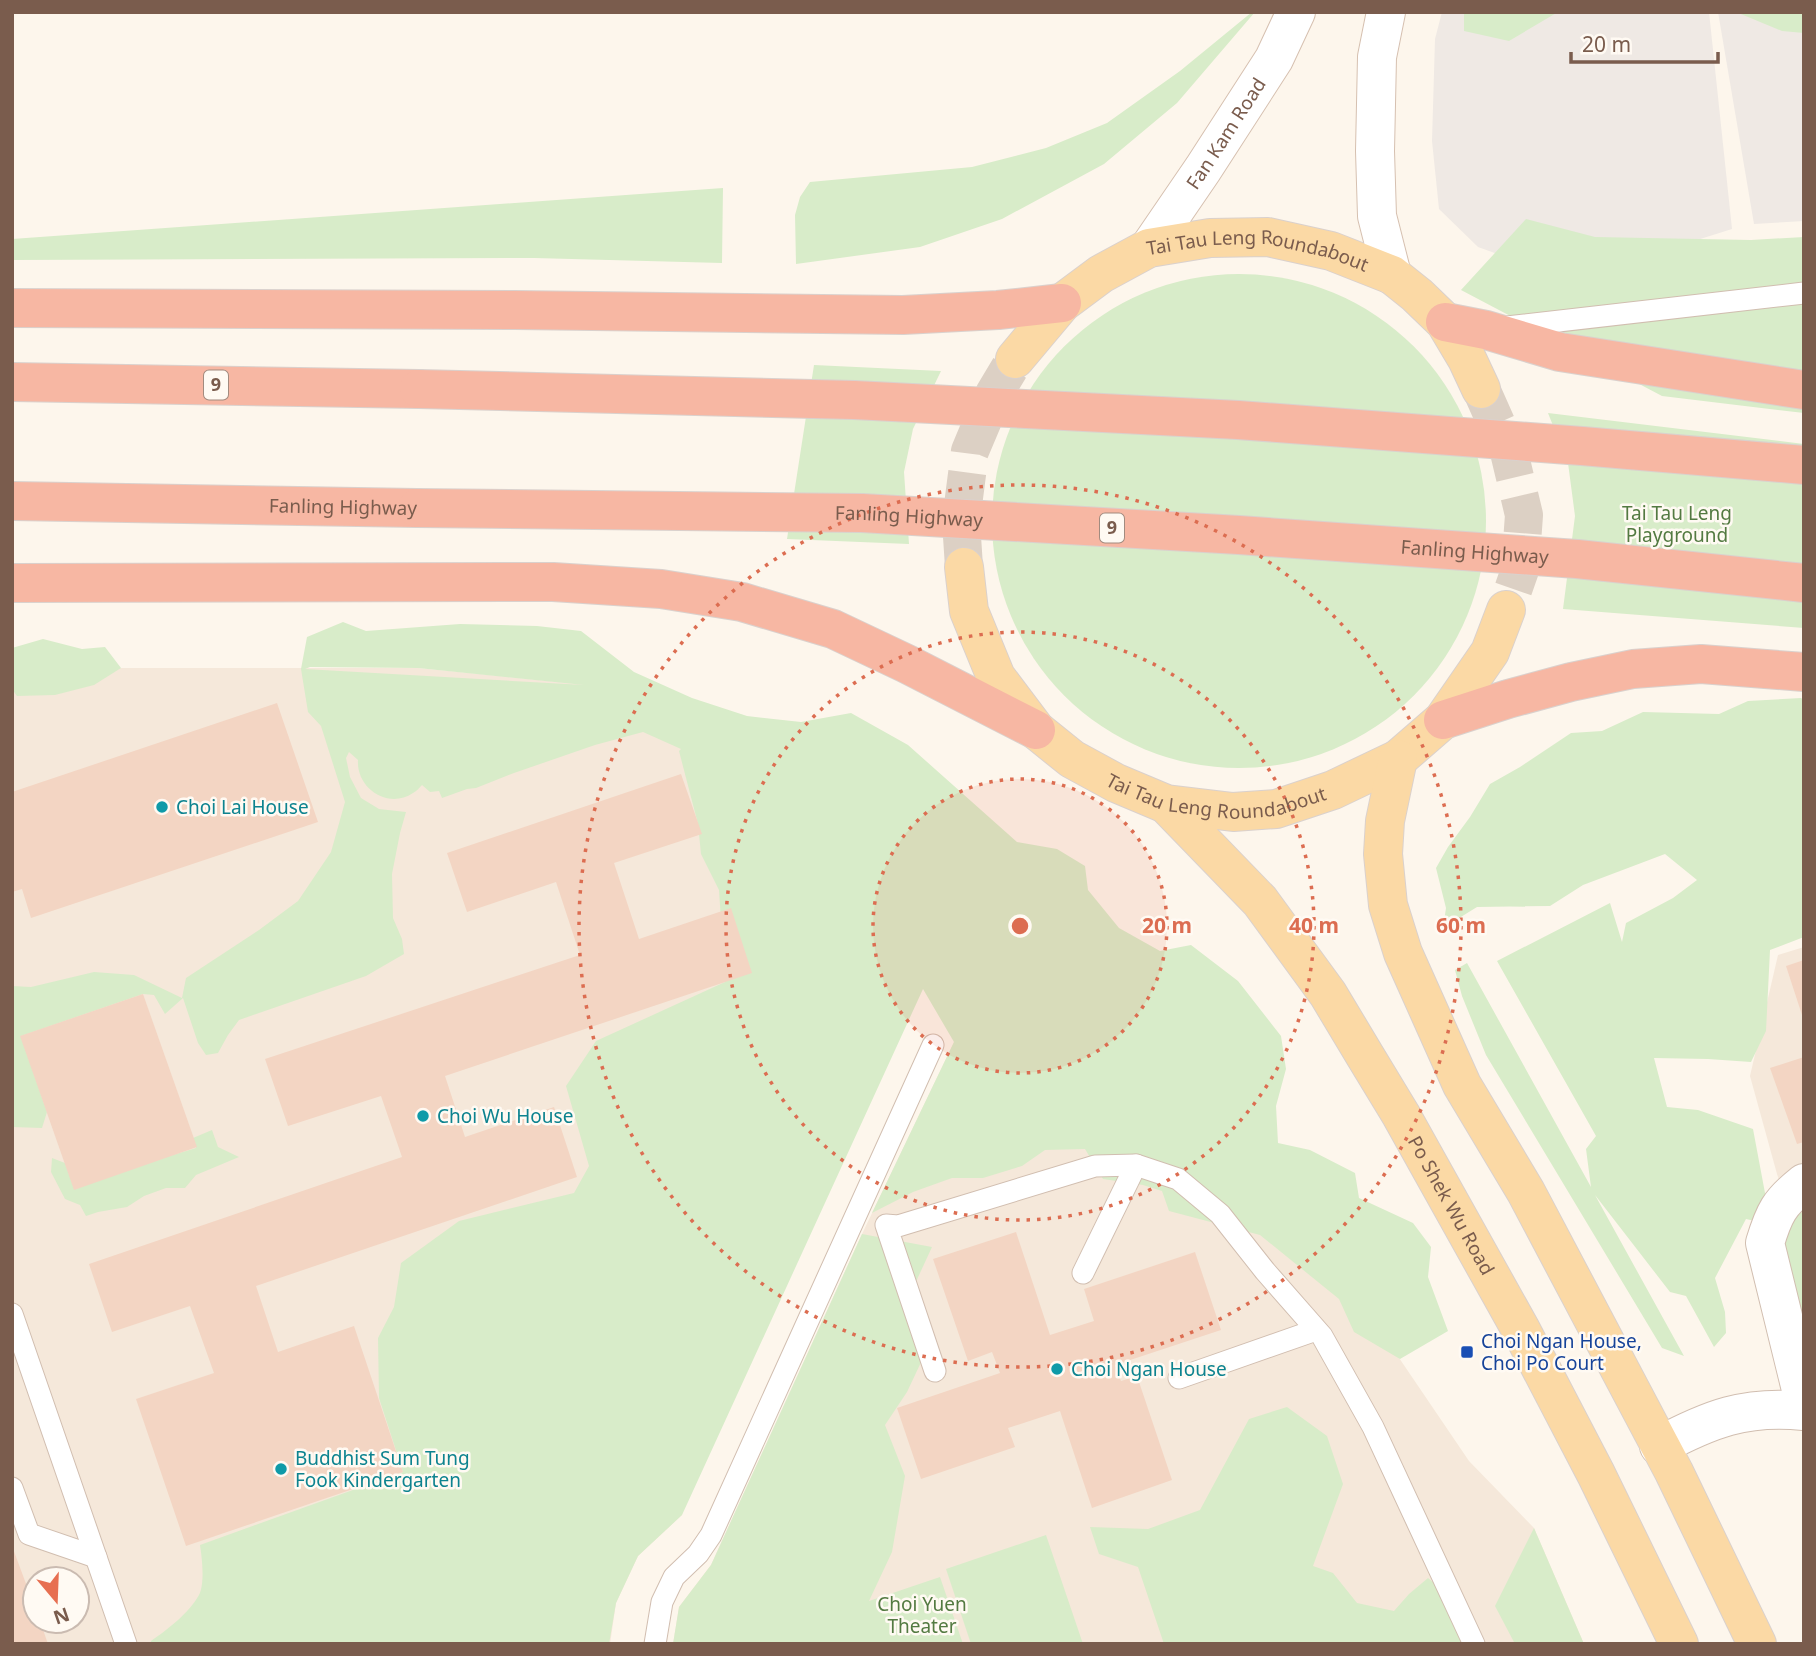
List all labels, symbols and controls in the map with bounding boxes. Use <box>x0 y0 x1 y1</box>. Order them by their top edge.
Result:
scale bar <box>1571 21 1718 65</box>
text: 20 m <box>1582 30 1631 58</box>
street label: Fan Kam Road <box>1180 73 1272 194</box>
street label: Tai Tau Leng Roundabout <box>1145 224 1373 278</box>
road number: 9 <box>204 370 228 400</box>
street label: Fanling Highway <box>269 492 418 521</box>
street label: Fanling Highway <box>835 500 984 533</box>
park label: Tai Tau Leng Playground <box>1622 500 1732 548</box>
road number: 9 <box>1100 514 1124 542</box>
street label: Fanling Highway <box>1400 534 1550 570</box>
street label: Tai Tau Leng Roundabout <box>1102 767 1329 825</box>
place label: Choi Lai House <box>176 794 309 820</box>
marker: Choi Lai House <box>154 799 170 815</box>
text: 20 m <box>1142 911 1192 939</box>
text: 40 m <box>1289 911 1339 939</box>
text: 60 m <box>1436 911 1486 939</box>
centre of rings <box>1008 914 1032 938</box>
place label: Choi Wu House <box>437 1103 573 1129</box>
marker: Choi Wu House <box>415 1108 431 1124</box>
street label: Po Shek Wu Road <box>1402 1131 1501 1280</box>
place label: Choi Ngan House, Choi Po Court <box>1481 1328 1642 1376</box>
marker: Choi Ngan House, Choi Po Court <box>1459 1344 1475 1360</box>
place label: Choi Ngan House <box>1071 1356 1227 1382</box>
marker: Choi Ngan House <box>1049 1361 1065 1377</box>
place label: Buddhist Sum Tung Fook Kindergarten <box>295 1445 470 1493</box>
marker: Buddhist Sum Tung Fook Kindergarten <box>273 1461 289 1477</box>
north arrow <box>21 1565 91 1635</box>
park label: Choi Yuen Theater <box>877 1591 967 1639</box>
text: N <box>50 1601 73 1631</box>

